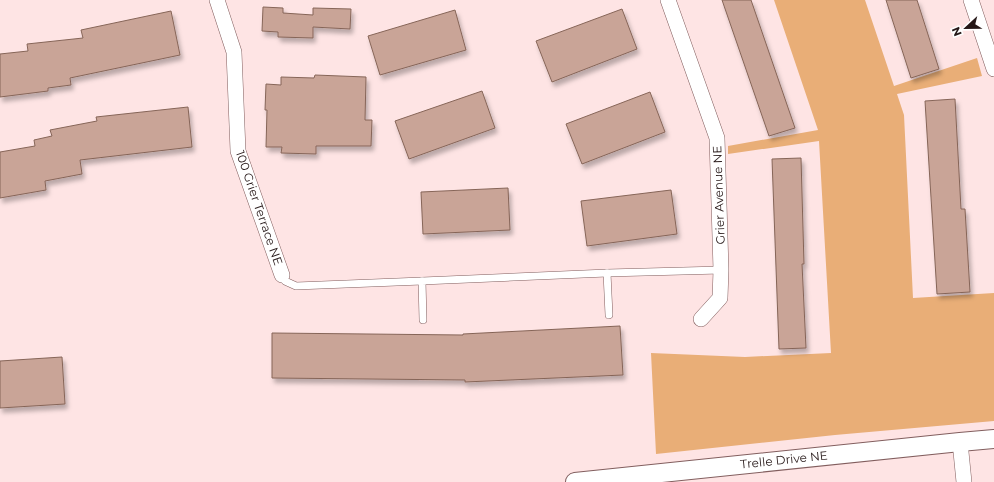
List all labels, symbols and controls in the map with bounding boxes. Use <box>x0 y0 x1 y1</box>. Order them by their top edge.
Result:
north arrow <box>946 8 986 48</box>
text: N <box>949 25 965 38</box>
street label: Grier Avenue NE <box>709 145 728 245</box>
street label: 100 Grier Terrace NE <box>233 149 286 267</box>
street label: Trelle Drive NE <box>739 447 828 472</box>

